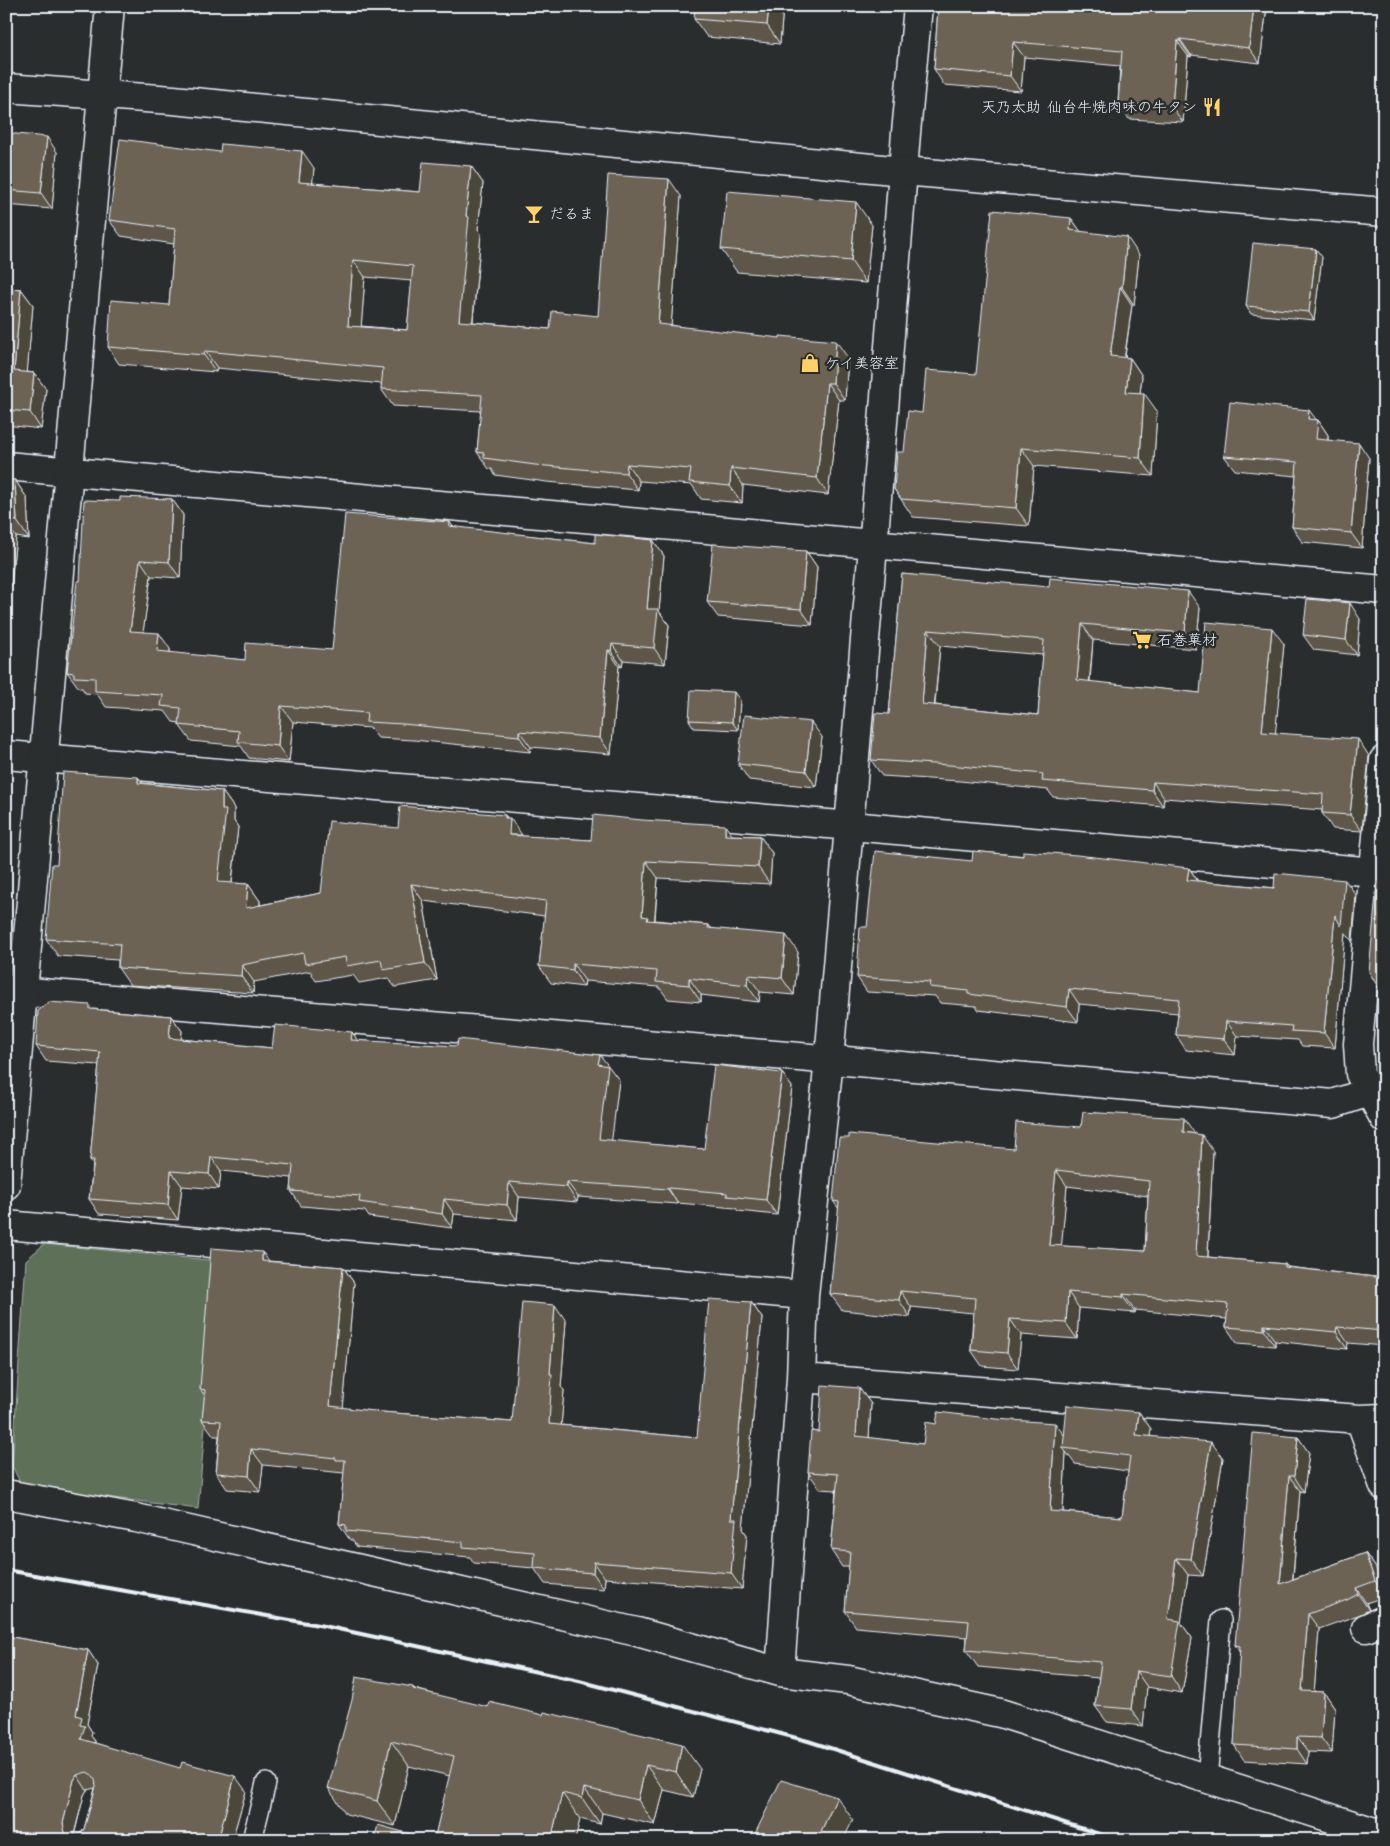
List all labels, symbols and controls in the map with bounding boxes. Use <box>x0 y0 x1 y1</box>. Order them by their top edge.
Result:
restaurant icon: 天乃太助 仙台牛焼肉味の牛タン <box>1201 96 1223 118</box>
place label: 天乃太助 仙台牛焼肉味の牛タン <box>981 97 1197 118</box>
bar icon: だるま <box>523 203 545 225</box>
place label: だるま <box>549 204 594 225</box>
shop icon: ケイ美容室 <box>799 352 821 374</box>
place label: ケイ美容室 <box>825 353 899 374</box>
supermarket icon: 石巻菓材 <box>1131 629 1153 651</box>
place label: 石巻菓材 <box>1157 630 1217 651</box>

